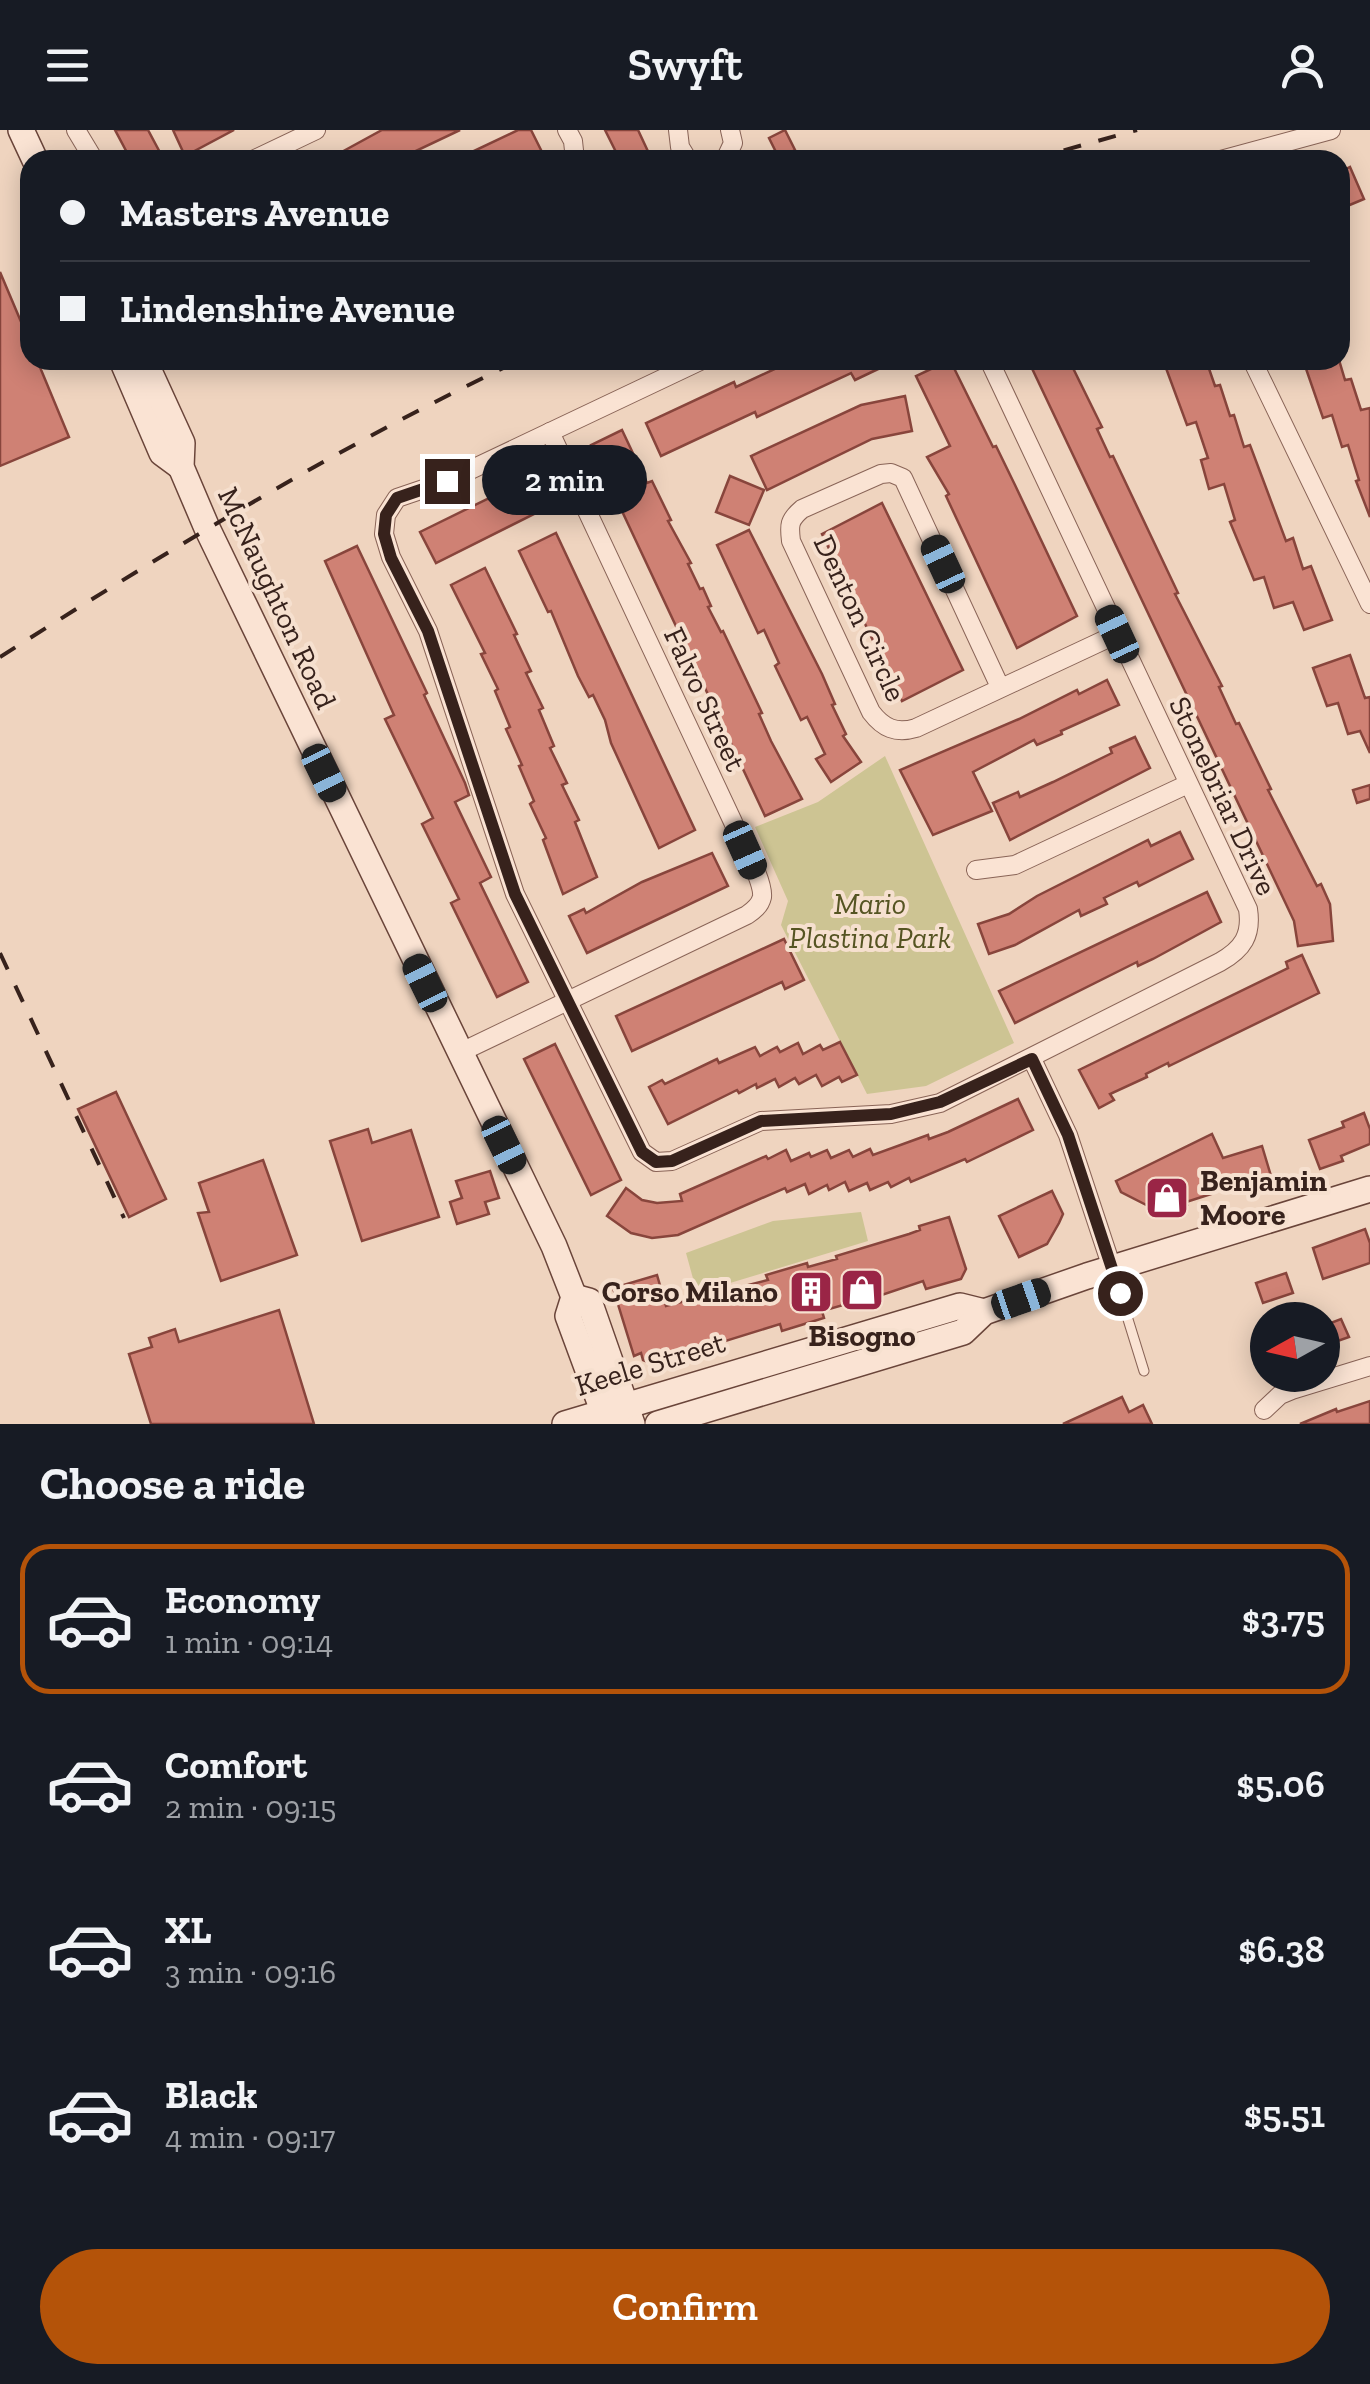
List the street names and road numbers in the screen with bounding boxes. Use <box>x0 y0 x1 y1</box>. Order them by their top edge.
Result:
street label: McNaughton Road <box>210 482 344 715</box>
street label: Denton Circle <box>806 529 914 707</box>
street label: Falvo Street <box>656 621 754 777</box>
street label: Stonebriar Drive <box>1161 691 1285 901</box>
street label: Keele Street <box>571 1324 729 1404</box>

